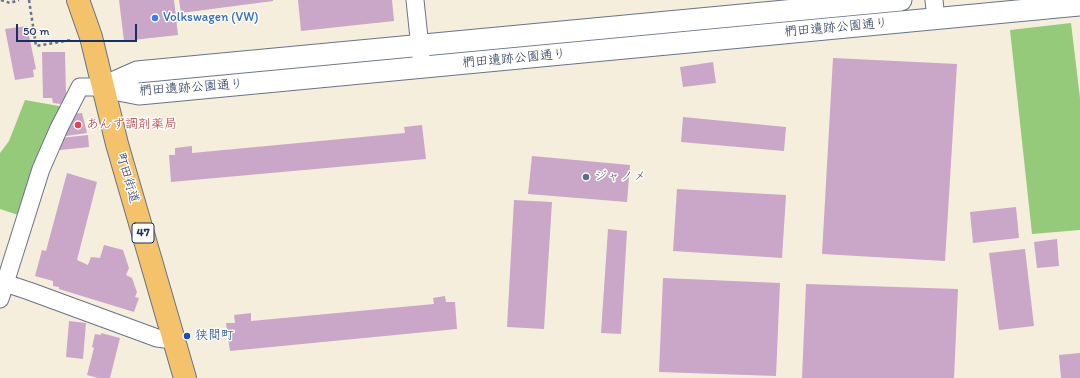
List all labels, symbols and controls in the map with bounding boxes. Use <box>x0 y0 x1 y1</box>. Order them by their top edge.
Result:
place label: Volkswagen (VW) <box>163 10 259 26</box>
marker: Volkswagen (VW) <box>150 13 160 23</box>
scale bar <box>18 16 139 42</box>
street label: 椚田遺跡公園通り <box>784 16 888 40</box>
text: 50 m <box>23 24 49 38</box>
street label: 椚田遺跡公園通り <box>462 47 566 71</box>
street label: 椚田遺跡公園通り <box>139 77 243 99</box>
place label: あんず調剤薬局 <box>86 117 177 133</box>
marker: あんず調剤薬局 <box>73 120 83 130</box>
street label: 町田街道 <box>112 151 142 205</box>
place label: ジャノメ <box>594 169 646 185</box>
marker: ジャノメ <box>581 172 591 182</box>
road number: 47 <box>132 223 154 243</box>
place label: 狭間町 <box>195 328 234 344</box>
marker: 狭間町 <box>182 331 192 341</box>

